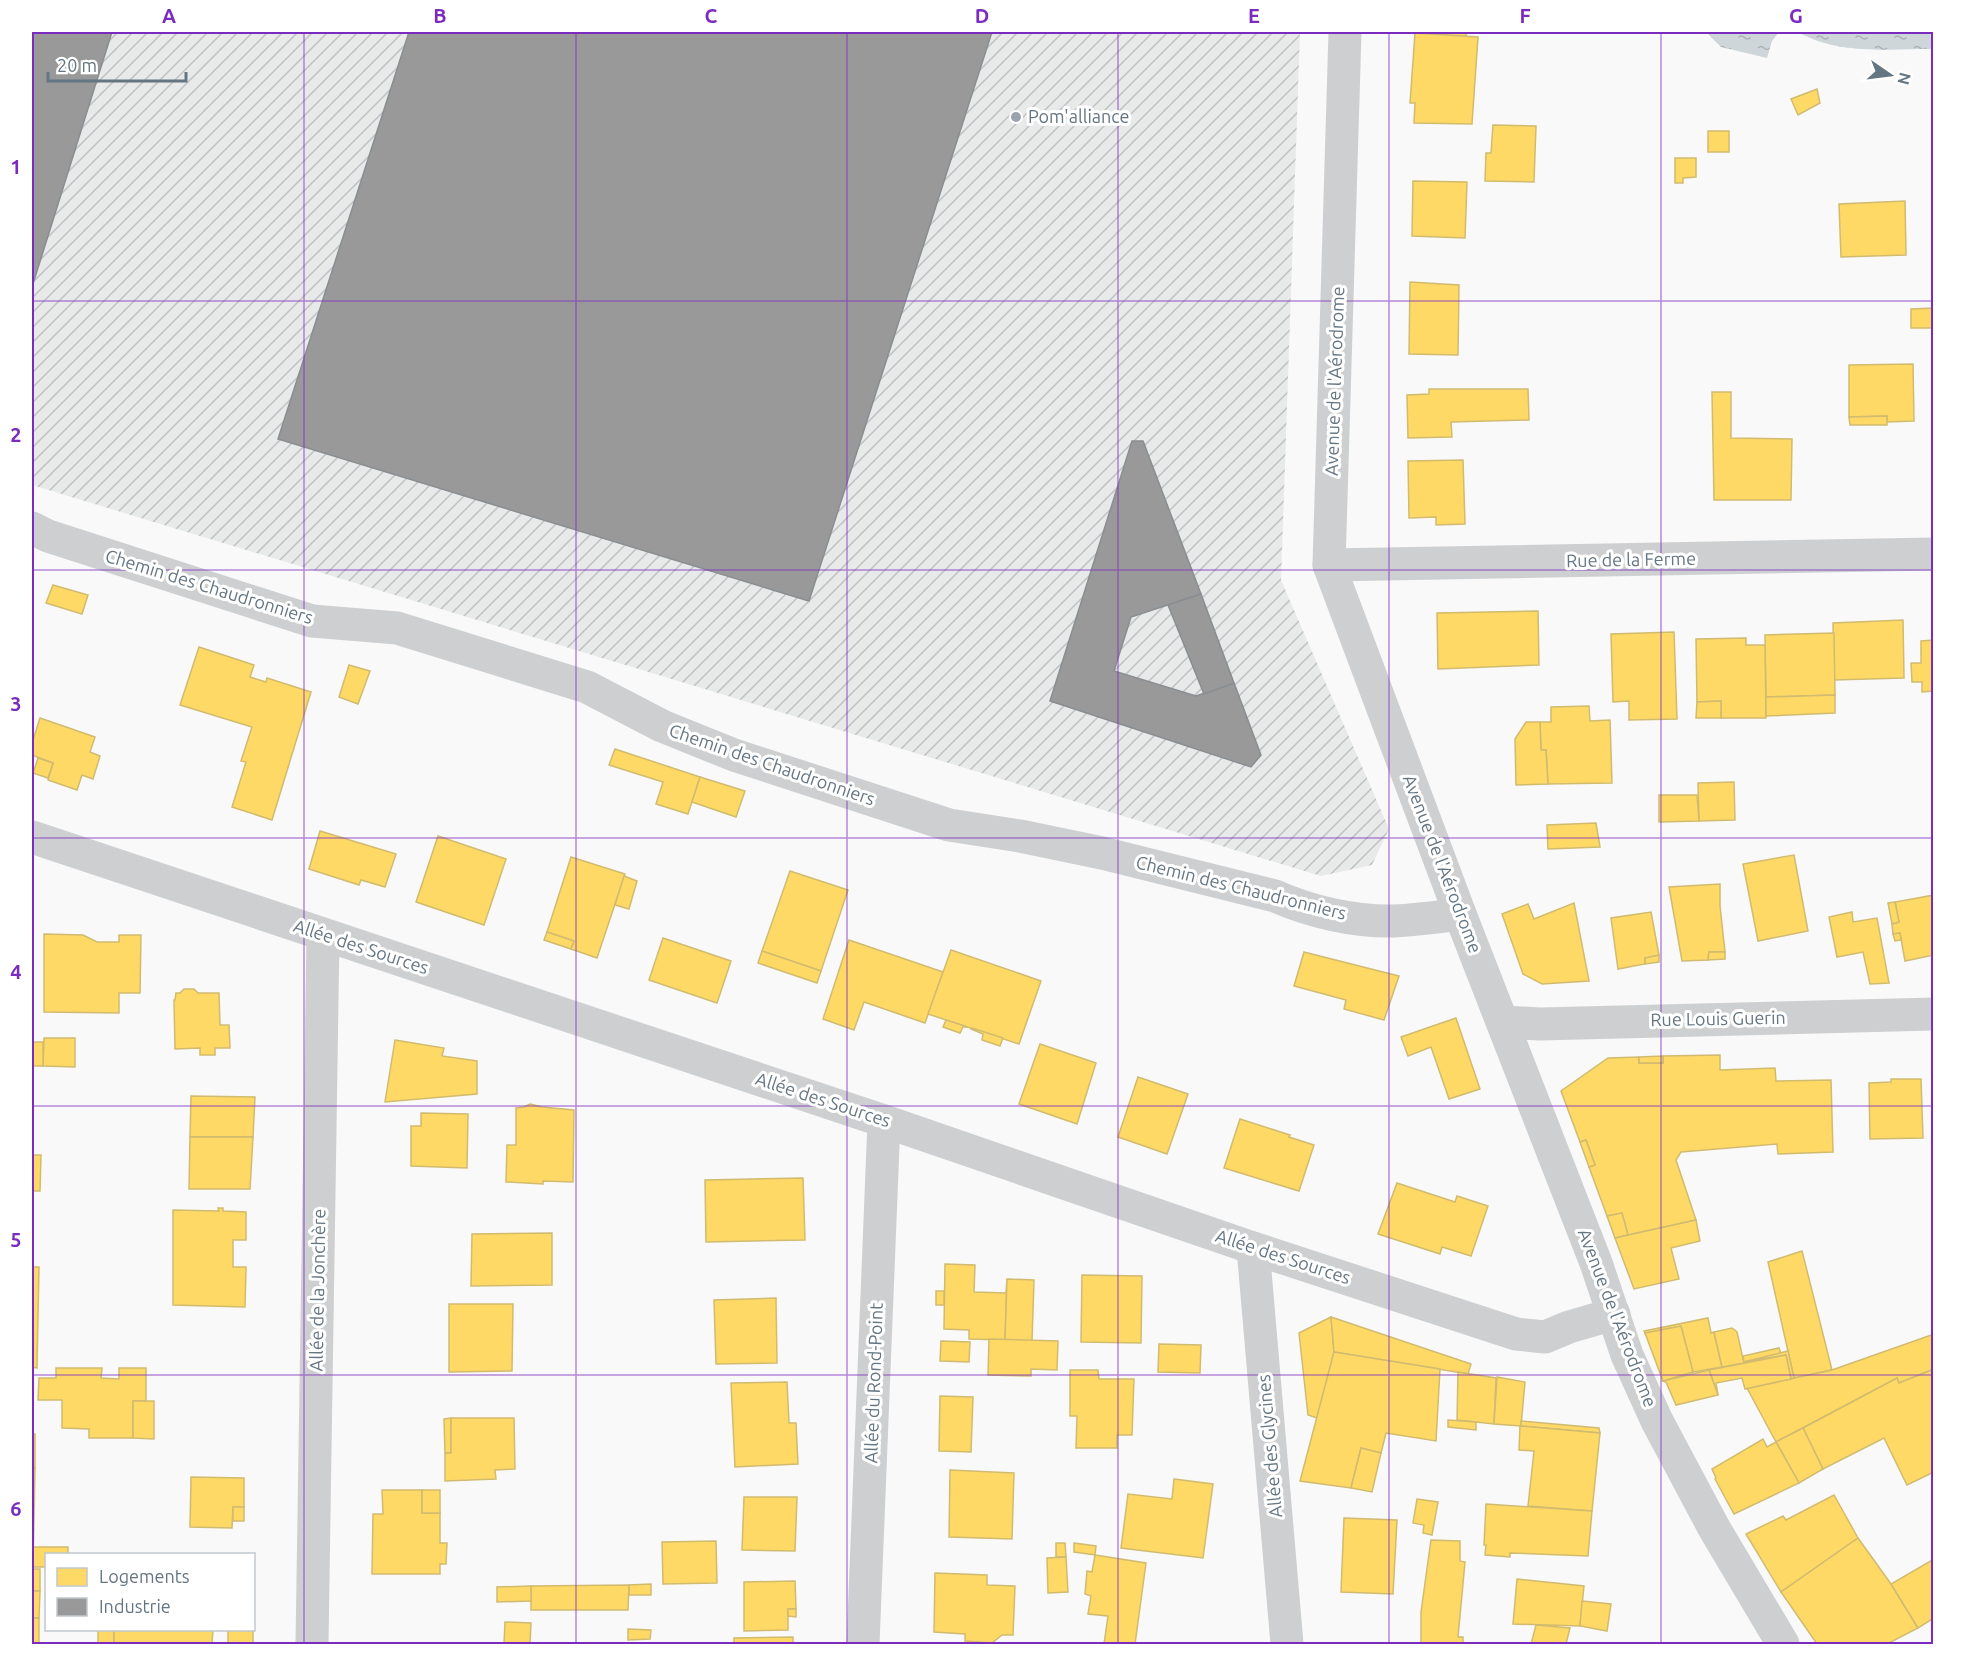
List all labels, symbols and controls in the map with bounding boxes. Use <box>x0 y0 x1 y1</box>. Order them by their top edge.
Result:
text: A <box>162 4 176 27</box>
text: B <box>433 4 447 27</box>
text: C <box>705 4 718 27</box>
text: D <box>975 4 989 27</box>
text: E <box>1248 4 1260 27</box>
text: F <box>1519 4 1531 27</box>
text: G <box>1789 4 1803 27</box>
scale bar <box>48 45 186 83</box>
north arrow <box>1860 45 1920 105</box>
text: 20 m <box>57 55 97 75</box>
text: N <box>1894 71 1915 87</box>
place label: Pom'alliance <box>1028 106 1130 126</box>
marker: Pom'alliance <box>1009 110 1023 124</box>
text: 1 <box>10 155 22 178</box>
street label: Avenue de l'Aérodrome <box>1321 286 1347 476</box>
text: 2 <box>10 423 22 446</box>
street label: Chemin des Chaudronniers <box>103 545 316 627</box>
street label: Rue de la Ferme <box>1566 548 1696 570</box>
text: 3 <box>10 692 22 715</box>
street label: Chemin des Chaudronniers <box>667 719 878 809</box>
street label: Avenue de l'Aérodrome <box>1400 772 1486 956</box>
street label: Chemin des Chaudronniers <box>1134 851 1349 923</box>
street label: Allée des Sources <box>291 915 431 977</box>
text: 4 <box>10 960 22 983</box>
street label: Rue Louis Guerin <box>1650 1007 1786 1029</box>
street label: Allée des Sources <box>753 1068 893 1130</box>
street label: Allée de la Jonchère <box>306 1208 328 1372</box>
street label: Allée des Sources <box>1213 1225 1353 1287</box>
street label: Avenue de l'Aérodrome <box>1575 1226 1661 1410</box>
text: 5 <box>10 1228 22 1251</box>
street label: Allée du Rond-Point <box>860 1302 886 1464</box>
street label: Allée des Glycines <box>1253 1374 1285 1518</box>
text: 6 <box>10 1497 22 1520</box>
legend <box>45 1553 255 1631</box>
text: Logements <box>99 1566 190 1586</box>
text: Industrie <box>99 1596 171 1616</box>

